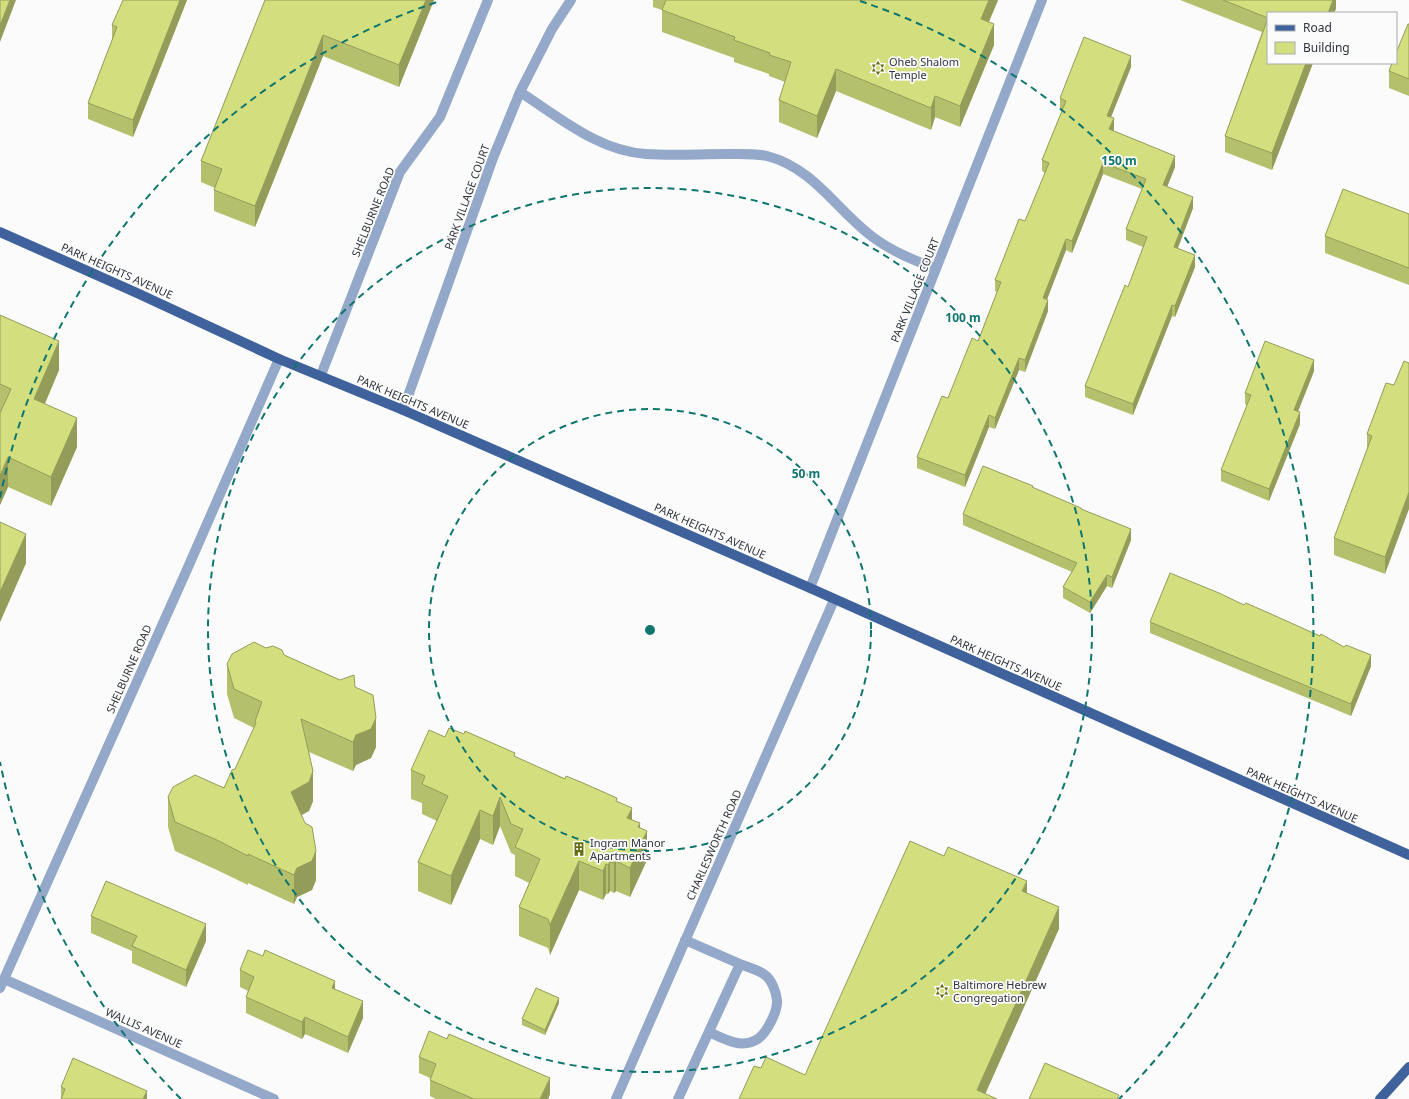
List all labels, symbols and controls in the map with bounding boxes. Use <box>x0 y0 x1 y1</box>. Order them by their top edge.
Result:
legend <box>1267 12 1397 64</box>
text: Road <box>1303 19 1332 36</box>
text: Building <box>1303 39 1350 56</box>
place label: Oheb Shalom Temple <box>889 54 959 82</box>
synagogue icon: Oheb Shalom Temple <box>870 60 886 76</box>
street label: PARK VILLAGE COURT <box>440 142 493 252</box>
text: 150 m <box>1101 152 1137 169</box>
street label: SHELBURNE ROAD <box>348 165 397 259</box>
street label: PARK VILLAGE COURT <box>887 235 942 344</box>
street label: PARK HEIGHTS AVENUE <box>59 239 175 302</box>
text: 100 m <box>945 309 981 326</box>
street label: PARK HEIGHTS AVENUE <box>355 371 472 432</box>
text: 50 m <box>792 465 820 482</box>
street label: PARK HEIGHTS AVENUE <box>652 499 768 562</box>
street label: SHELBURNE ROAD <box>102 622 155 716</box>
centre of rings <box>643 623 657 637</box>
street label: PARK HEIGHTS AVENUE <box>948 631 1064 694</box>
street label: PARK HEIGHTS AVENUE <box>1244 763 1360 826</box>
street label: CHARLESWORTH ROAD <box>682 787 745 903</box>
place label: Ingram Manor Apartments <box>590 835 666 863</box>
building icon: Ingram Manor Apartments <box>571 841 587 857</box>
place label: Baltimore Hebrew Congregation <box>953 977 1047 1005</box>
synagogue icon: Baltimore Hebrew Congregation <box>934 983 950 999</box>
street label: WALLIS AVENUE <box>103 1004 185 1051</box>

